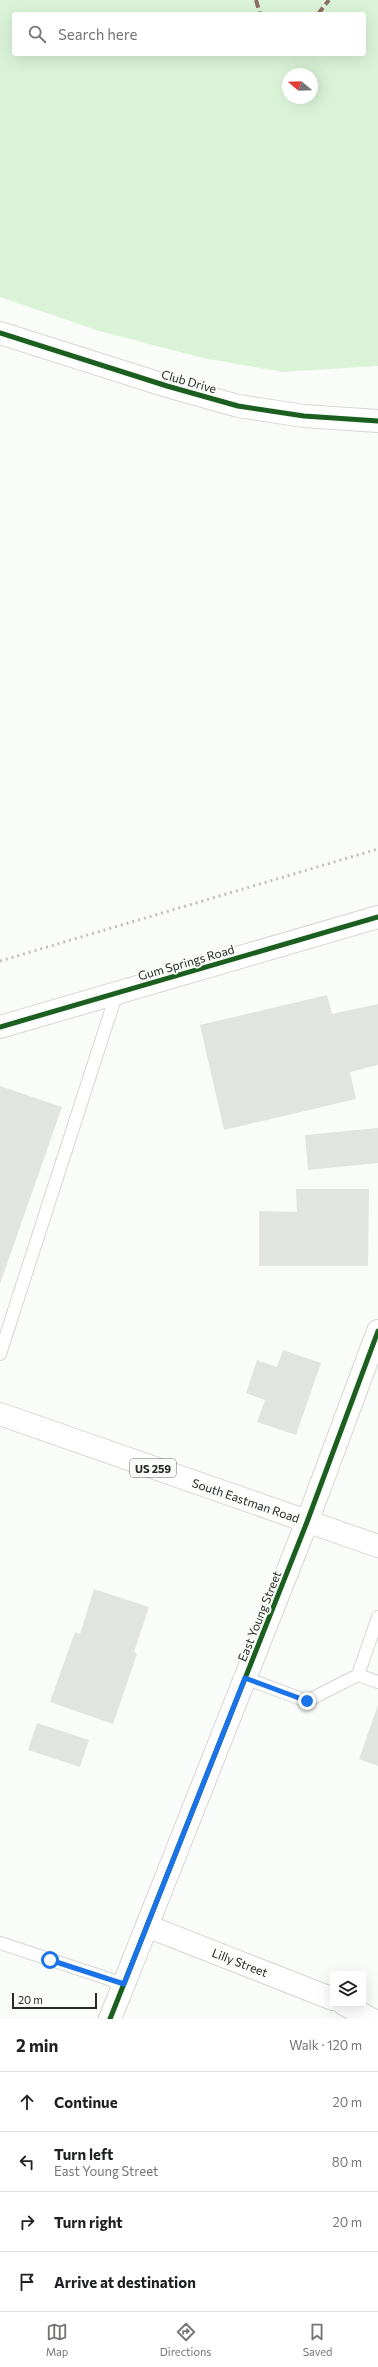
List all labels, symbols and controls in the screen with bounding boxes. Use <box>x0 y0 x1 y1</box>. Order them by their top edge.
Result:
search box <box>12 12 366 56</box>
icon: search <box>26 23 48 45</box>
text: Search here <box>58 25 137 43</box>
north arrow <box>282 68 318 104</box>
street label: Club Drive <box>160 367 218 395</box>
street label: Gum Springs Road <box>136 942 236 982</box>
road number: US 259 <box>130 1459 176 1477</box>
street label: South Eastman Road <box>190 1475 302 1525</box>
street label: East Young Street <box>234 1569 284 1663</box>
route end <box>298 1692 316 1710</box>
street label: Lilly Street <box>210 1945 270 1979</box>
route start <box>41 1951 59 1969</box>
map controls <box>330 1971 366 2007</box>
button: layers <box>330 1971 366 2007</box>
scale bar <box>12 1991 97 2010</box>
text: 20 m <box>18 1993 43 2006</box>
text: 2 min <box>16 2035 58 2056</box>
text: Walk · 120 m <box>289 2037 362 2053</box>
icon: ahead <box>16 2091 38 2113</box>
text: Continue <box>54 2093 118 2111</box>
text: 20 m <box>333 2094 362 2110</box>
text: Turn left <box>54 2145 113 2163</box>
icon: left <box>16 2151 38 2173</box>
text: 80 m <box>332 2154 362 2170</box>
text: East Young Street <box>54 2163 158 2179</box>
icon: right <box>16 2211 38 2233</box>
text: Turn right <box>54 2213 123 2231</box>
text: 20 m <box>333 2214 362 2230</box>
icon: arrive <box>16 2271 38 2293</box>
text: Arrive at destination <box>54 2273 196 2291</box>
tab: Map <box>46 2321 68 2358</box>
tab: Directions <box>160 2321 211 2358</box>
tab: Saved <box>303 2321 332 2358</box>

